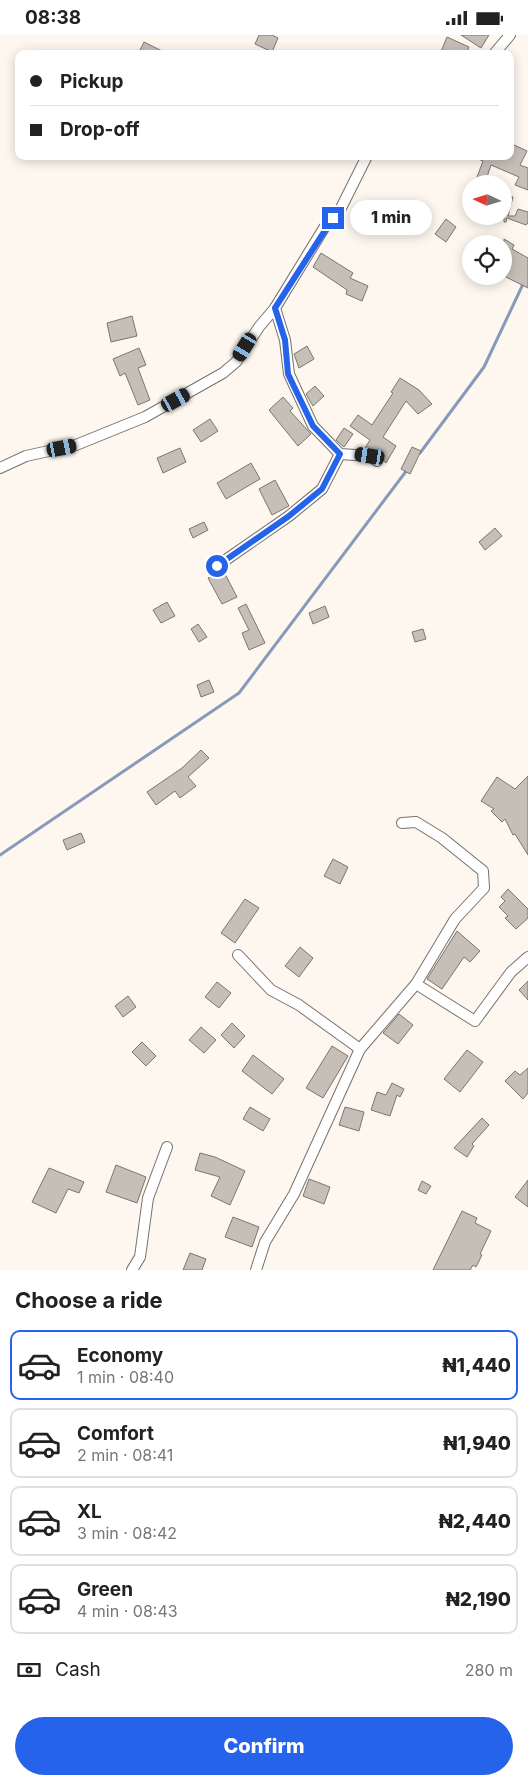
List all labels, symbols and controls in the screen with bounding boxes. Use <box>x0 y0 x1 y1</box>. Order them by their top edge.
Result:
text: 08:38 <box>25 6 81 29</box>
text: Pickup <box>60 70 123 93</box>
text: Drop-off <box>60 118 140 141</box>
north arrow <box>462 175 512 225</box>
map controls <box>462 175 512 285</box>
callout: 1 min <box>350 201 433 235</box>
route end <box>322 207 344 229</box>
text: 1 min <box>371 207 411 227</box>
button: locate <box>462 235 512 285</box>
car <box>230 330 259 364</box>
car <box>159 386 192 414</box>
car <box>45 438 78 458</box>
car <box>354 446 385 466</box>
route start <box>206 555 228 577</box>
text: Choose a ride <box>15 1287 163 1313</box>
icon: car <box>17 1343 62 1388</box>
text: Economy <box>77 1344 163 1367</box>
text: ₦1,440 <box>442 1354 511 1377</box>
text: 1 min · 08:40 <box>77 1367 174 1387</box>
icon: car <box>17 1421 62 1466</box>
text: Comfort <box>77 1422 154 1445</box>
text: ₦1,940 <box>443 1432 511 1455</box>
text: 2 min · 08:41 <box>77 1445 173 1465</box>
icon: car <box>17 1499 62 1544</box>
text: XL <box>77 1500 102 1523</box>
text: ₦2,440 <box>439 1510 511 1533</box>
text: 3 min · 08:42 <box>77 1523 177 1543</box>
icon: car <box>17 1577 62 1622</box>
text: Green <box>77 1578 133 1601</box>
text: ₦2,190 <box>446 1588 511 1611</box>
text: 4 min · 08:43 <box>77 1601 178 1621</box>
icon: cash <box>15 1656 43 1684</box>
text: Cash <box>55 1658 101 1681</box>
text: 280 m <box>465 1660 513 1680</box>
button: Confirm <box>15 1717 513 1775</box>

